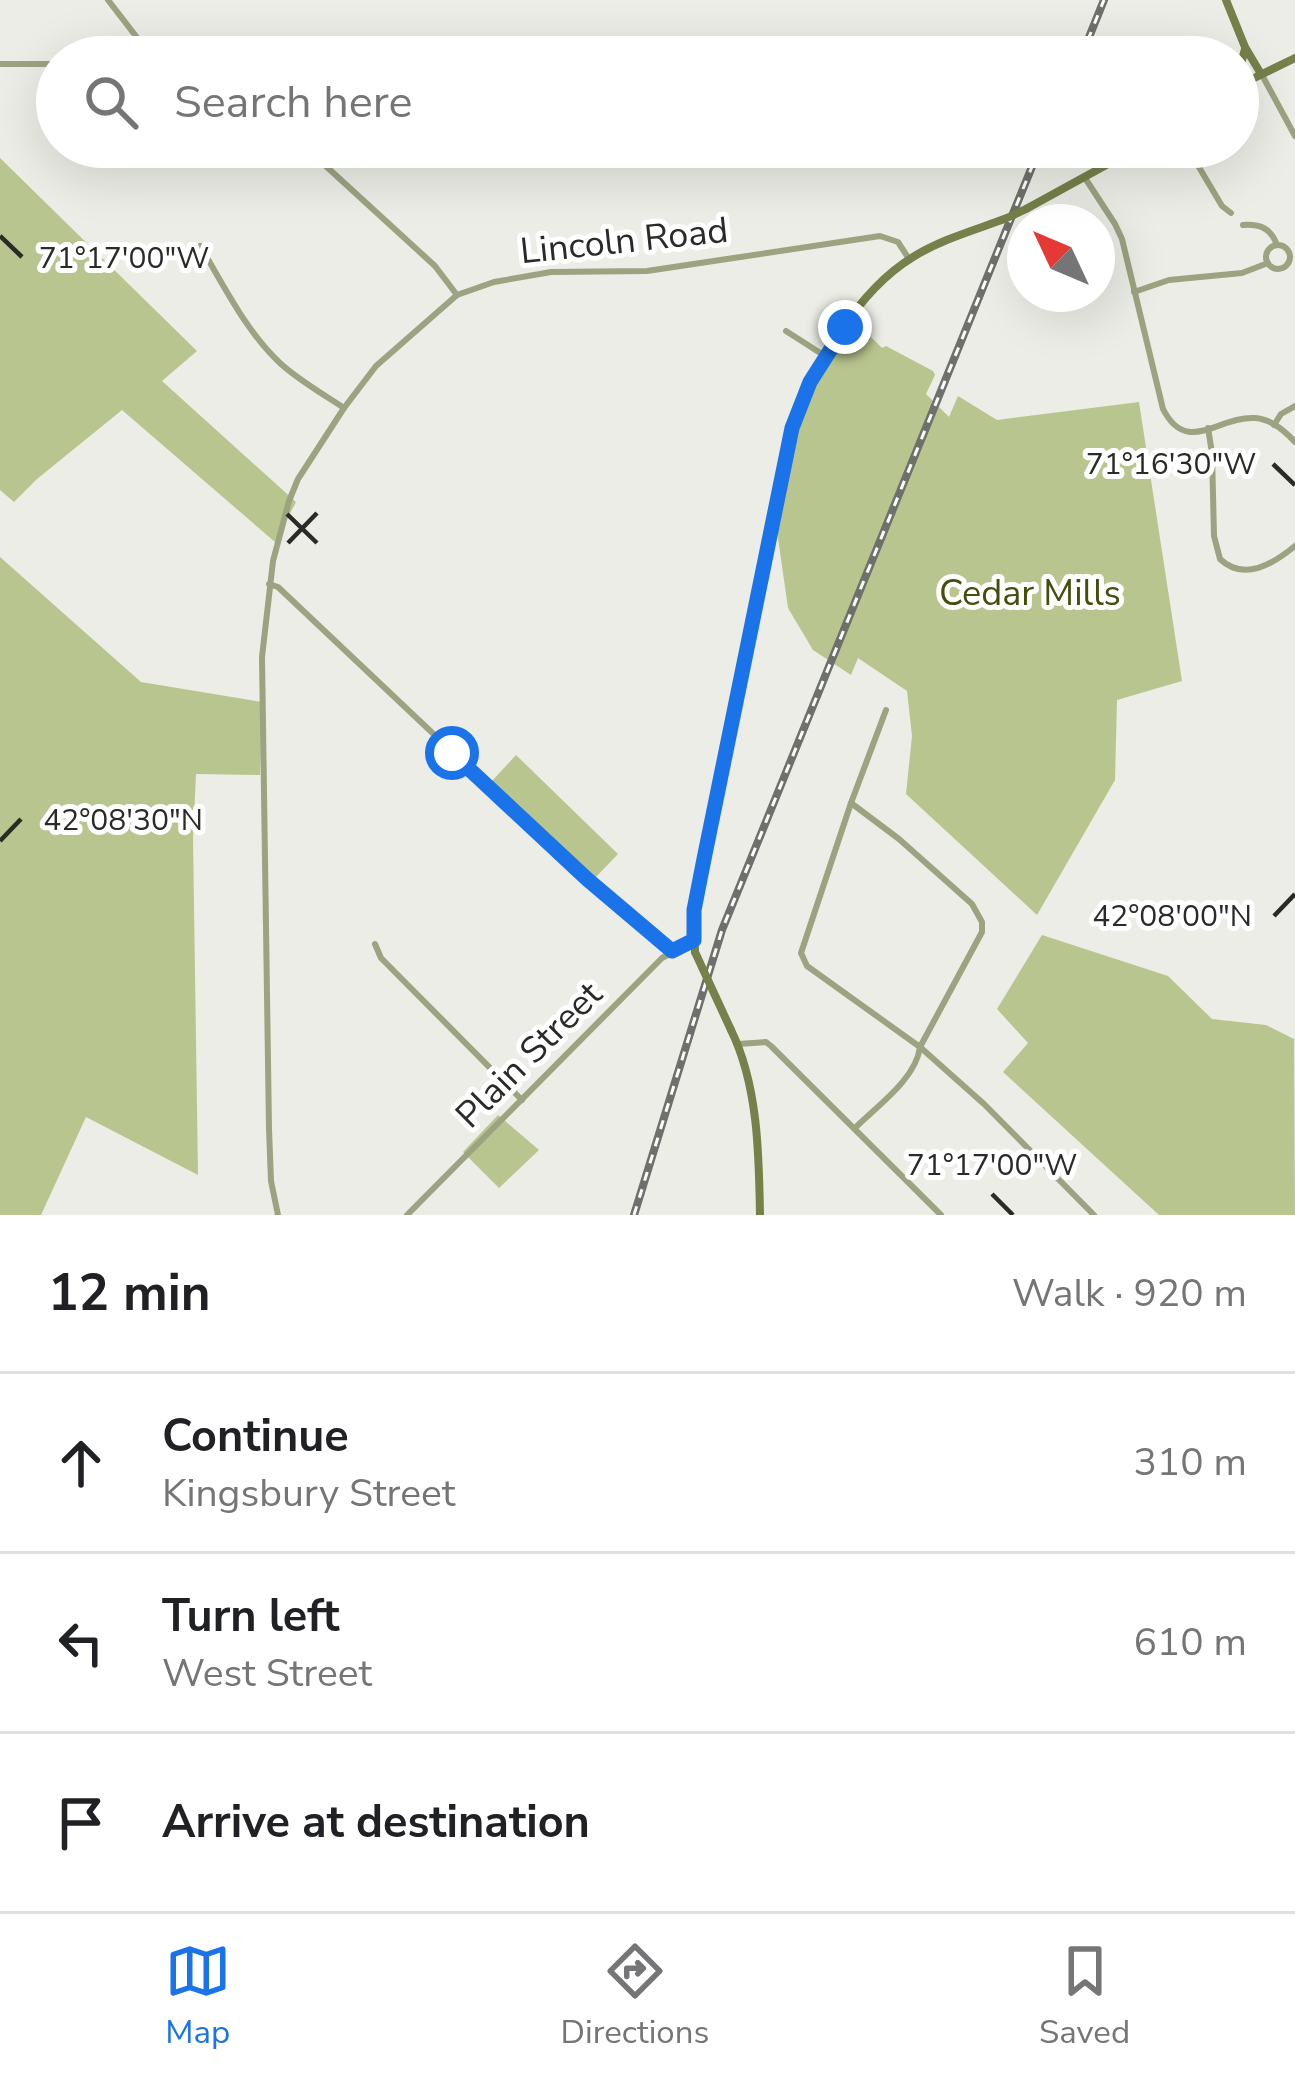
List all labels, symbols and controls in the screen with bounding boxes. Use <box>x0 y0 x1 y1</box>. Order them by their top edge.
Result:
search box <box>36 36 1259 168</box>
icon: search <box>78 69 144 135</box>
text: Search here <box>174 72 413 133</box>
north arrow <box>1007 204 1115 312</box>
street label: Lincoln Road <box>518 206 730 276</box>
text: 71°17'00"W <box>39 238 209 279</box>
route end <box>818 300 872 354</box>
text: 71°16'30"W <box>1086 444 1256 485</box>
park label: Cedar Mills <box>939 569 1121 618</box>
route start <box>425 726 479 780</box>
text: 42°08'30"N <box>43 800 203 841</box>
text: 42°08'00"N <box>1092 896 1252 937</box>
street label: Plain Street <box>445 971 613 1139</box>
text: 71°17'00"W <box>907 1145 1077 1186</box>
text: 12 min <box>48 1258 211 1328</box>
text: Walk · 920 m <box>1012 1267 1247 1320</box>
text: Continue <box>162 1406 349 1467</box>
icon: ahead <box>48 1430 114 1496</box>
text: 310 m <box>1133 1436 1247 1489</box>
text: Kingsbury Street <box>162 1467 455 1520</box>
text: Turn left <box>162 1586 340 1647</box>
icon: left <box>48 1610 114 1676</box>
text: 610 m <box>1133 1616 1247 1669</box>
text: West Street <box>162 1647 372 1700</box>
icon: arrive <box>48 1790 114 1856</box>
text: Arrive at destination <box>162 1792 590 1853</box>
tab: Map <box>165 1938 231 2055</box>
tab: Directions <box>561 1938 709 2055</box>
tab: Saved <box>1039 1938 1130 2055</box>

